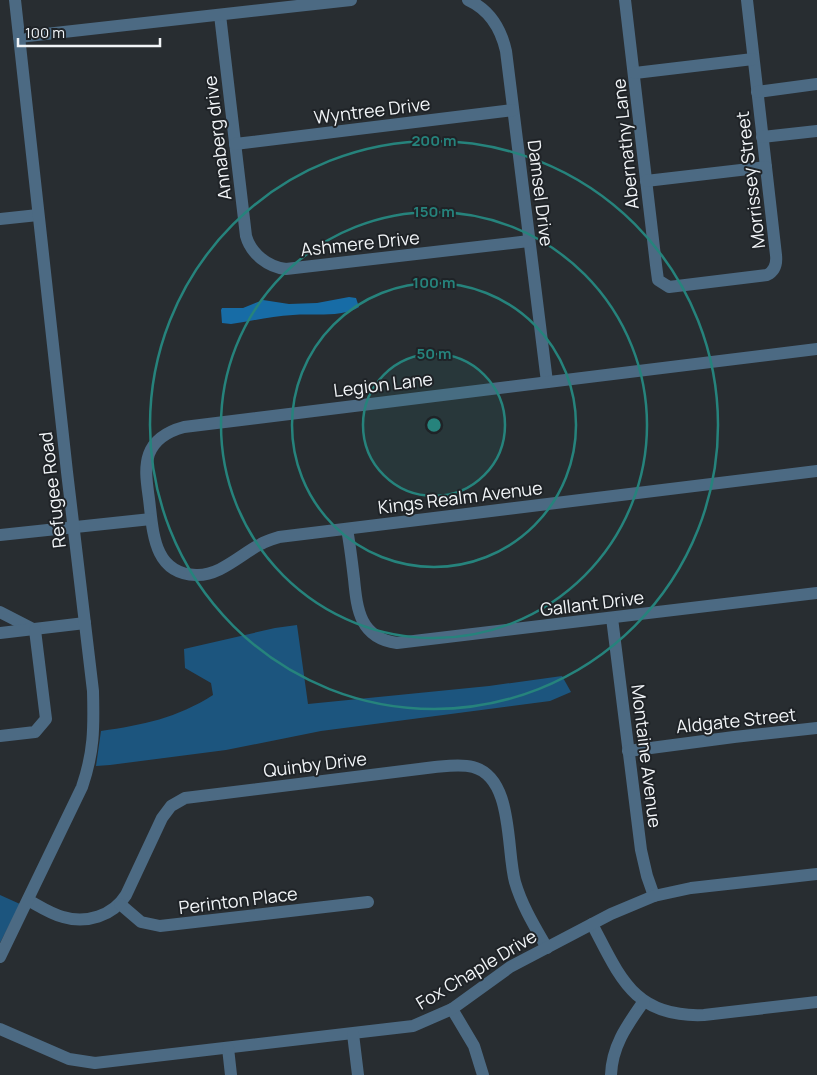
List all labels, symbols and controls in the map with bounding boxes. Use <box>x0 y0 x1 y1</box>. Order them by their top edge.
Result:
scale bar <box>18 15 160 47</box>
text: 100 m <box>25 22 65 43</box>
street label: Annaberg drive <box>197 74 237 202</box>
street label: Abernathy Lane <box>606 78 644 210</box>
street label: Wyntree Drive <box>312 91 432 129</box>
street label: Morrissey Street <box>730 110 770 250</box>
text: 200 m <box>411 130 457 151</box>
street label: Damsel Drive <box>523 138 559 248</box>
text: 150 m <box>413 201 455 222</box>
street label: Ashmere Drive <box>299 225 421 261</box>
text: 100 m <box>413 272 455 293</box>
text: 50 m <box>416 343 452 364</box>
street label: Legion Lane <box>332 366 434 402</box>
centre of rings <box>425 416 443 434</box>
street label: Refugee Road <box>33 431 71 549</box>
street label: Kings Realm Avenue <box>376 475 544 519</box>
street label: Gallant Drive <box>539 585 645 621</box>
street label: Montaine Avenue <box>626 683 668 829</box>
street label: Aldgate Street <box>675 702 797 738</box>
street label: Quinby Drive <box>262 746 368 782</box>
street label: Perinton Place <box>177 881 299 919</box>
street label: Fox Chaple Drive <box>411 923 541 1015</box>

